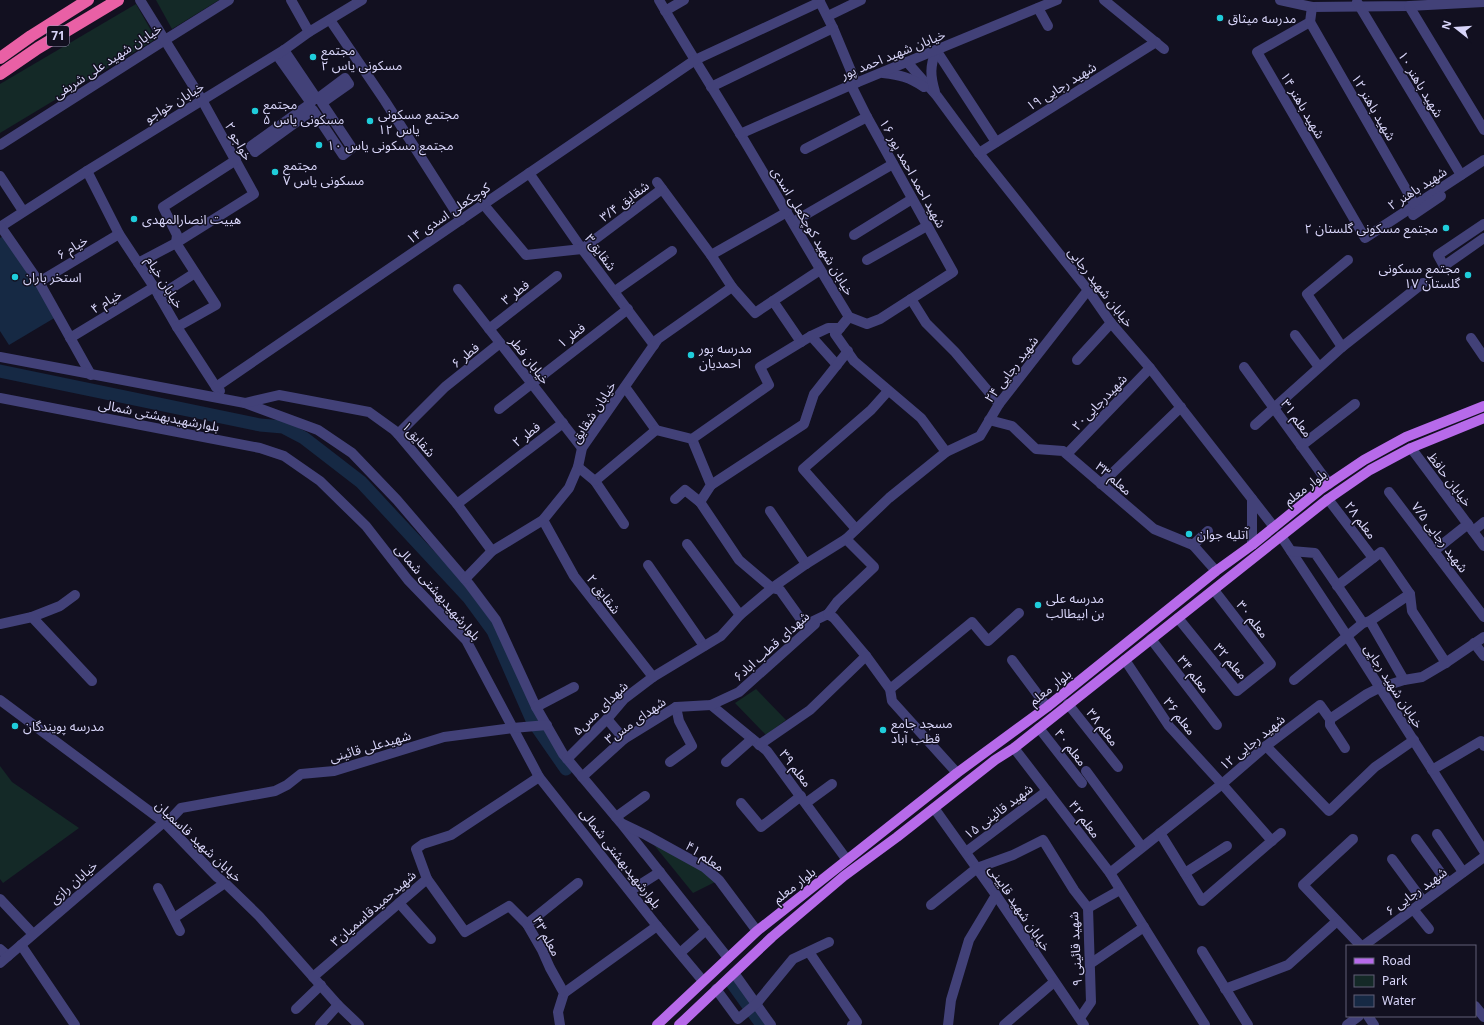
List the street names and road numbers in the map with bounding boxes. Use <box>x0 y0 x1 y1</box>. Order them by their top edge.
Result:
street label: خیابان شهید علی شریفی <box>49 19 165 103</box>
street label: خیابان شهید احمد پور <box>837 25 949 85</box>
road number: 71 <box>47 26 69 46</box>
street label: شهید باهنر ۱۰ <box>1394 47 1448 121</box>
street label: شهید رجایی ۱۹ <box>1023 57 1099 115</box>
street label: شهید باهنر ۱۴ <box>1277 68 1329 142</box>
street label: شهید باهنر ۱۲ <box>1348 70 1400 144</box>
street label: خیابان خواجو <box>141 77 207 127</box>
street label: شهید احمد احمد پور ۱۶ <box>875 115 950 231</box>
street label: خواجو ۲ <box>221 118 257 164</box>
street label: شهید باهنر ۲ <box>1384 162 1450 214</box>
street label: خیابان شهید کوچکعلی اسدی <box>766 163 859 300</box>
street label: شقایق ۳/۴ <box>595 176 653 226</box>
street label: کوچکعلی اسدی ۱۴ <box>402 178 495 249</box>
street label: شقایق۳ <box>581 230 621 274</box>
street label: خیام ۶ <box>53 231 92 264</box>
street label: خیابان شهید رجایی <box>1064 243 1138 331</box>
street label: خیابان خیام <box>141 252 188 312</box>
street label: فطر ۳ <box>497 275 533 309</box>
street label: خیام ۴ <box>87 285 126 318</box>
street label: فطر ۱ <box>553 318 589 352</box>
street label: خیابان فطر <box>505 332 555 388</box>
street label: شهید رجایی ۲۴ <box>980 332 1042 406</box>
street label: فطر ۶ <box>447 338 483 372</box>
street label: شهیدرجایی۲۰ <box>1067 370 1131 434</box>
street label: خیابان شقایق <box>566 377 620 447</box>
street label: بلوارشهیدبهشتی شمالی <box>97 394 221 436</box>
street label: معلم ۳۱ <box>1275 395 1317 442</box>
street label: شقایق۱ <box>398 417 440 461</box>
street label: فطر ۲ <box>508 417 544 451</box>
street label: خیابان حافظ <box>1424 448 1477 510</box>
street label: معلم ۳۳ <box>1091 457 1136 501</box>
street label: بلوار معلم <box>1280 465 1331 511</box>
street label: معلم ۲۸ <box>1339 497 1381 544</box>
street label: شهید رجایی ۷/۵ <box>1407 498 1473 576</box>
street label: بلوارشهیدبهشتی شمالی <box>391 540 485 644</box>
street label: شقایق ۲ <box>583 570 625 618</box>
street label: معلم ۳۰ <box>1231 596 1273 643</box>
street label: شهدای قطب اباد۶ <box>729 607 813 685</box>
street label: معلم ۳۲ <box>1208 639 1252 684</box>
street label: خیابان شهید رجایی <box>1360 640 1428 732</box>
street label: معلم ۳۴ <box>1172 651 1214 698</box>
street label: بلوار معلم <box>1025 665 1076 711</box>
street label: شهدای مس۵ <box>568 677 632 739</box>
street label: شهدای مس۳ <box>601 692 669 748</box>
street label: معلم ۳۶ <box>1158 693 1200 740</box>
street label: معلم ۳۸ <box>1081 704 1123 751</box>
street label: شهید رجایی ۱۲ <box>1216 710 1288 774</box>
street label: معلم ۴۰ <box>1049 724 1091 771</box>
street label: شهیدعلی قائینی <box>327 726 413 766</box>
street label: معلم ۳۹ <box>774 745 816 792</box>
street label: شهید قائینی ۱۵ <box>960 779 1036 843</box>
street label: خیابان شهید قاسمیان <box>152 796 247 886</box>
street label: معلم ۴۲ <box>1063 796 1105 843</box>
street label: بلوارشهیدبهشتی شمالی <box>576 804 666 912</box>
street label: معلم ۴۱ <box>681 836 728 877</box>
street label: خیابان رازی <box>45 856 101 908</box>
street label: خیابان شهید قایینی <box>985 861 1056 955</box>
street label: بلوار معلم <box>769 863 820 909</box>
street label: شهید رجایی ۶ <box>1382 863 1450 919</box>
street label: شهیدحمیدقاسمیان۳ <box>326 866 420 950</box>
street label: شهید قائینی ۹ <box>1064 911 1086 987</box>
street label: معلم ۴۳ <box>527 913 565 960</box>

